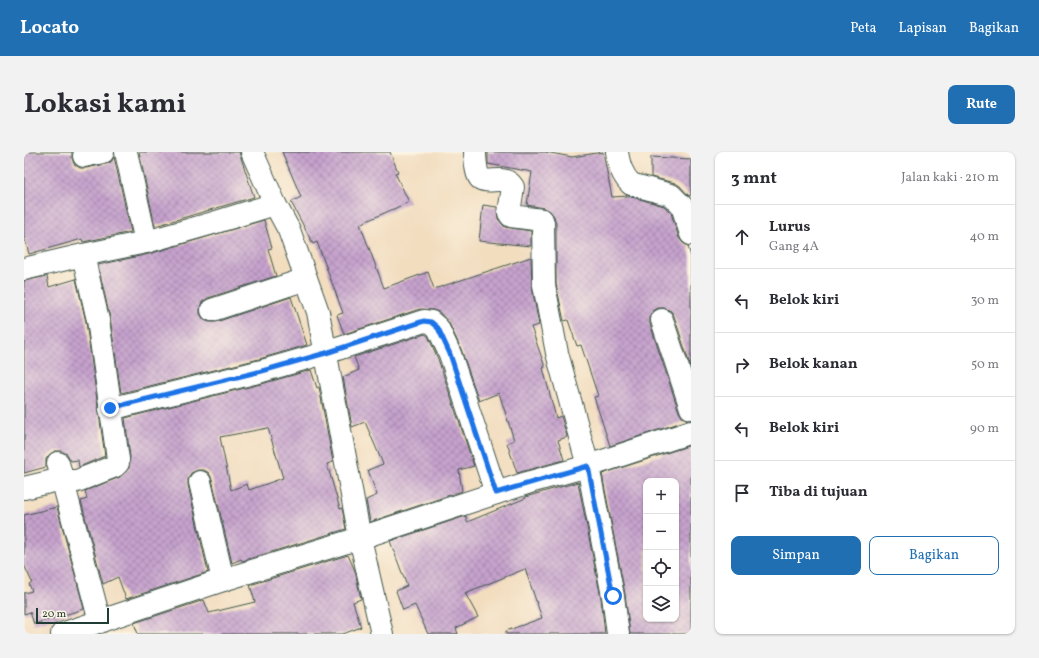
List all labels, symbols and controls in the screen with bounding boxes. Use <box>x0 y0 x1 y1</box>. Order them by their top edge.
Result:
text: Locato <box>20 15 79 41</box>
text: Peta <box>850 19 877 38</box>
text: Lapisan <box>899 19 947 38</box>
text: Bagikan <box>969 19 1019 38</box>
text: Lokasi kami <box>24 85 186 124</box>
button: Rute <box>948 85 1015 124</box>
text: 3 mnt <box>731 167 777 190</box>
text: Jalan kaki · 210 m <box>901 169 999 187</box>
text: Lurus <box>769 217 810 238</box>
icon: ahead <box>731 226 753 248</box>
text: 40 m <box>970 228 999 246</box>
text: Gang 4A <box>769 238 819 256</box>
icon: left <box>731 290 753 312</box>
text: Belok kiri <box>769 290 839 311</box>
text: 30 m <box>971 292 999 310</box>
icon: right <box>731 354 753 376</box>
text: Belok kanan <box>769 354 858 375</box>
text: 50 m <box>971 356 999 374</box>
route end <box>101 399 119 417</box>
icon: left <box>731 418 753 440</box>
text: Belok kiri <box>769 418 839 439</box>
text: 90 m <box>970 420 999 438</box>
map controls <box>643 478 679 622</box>
button: + <box>643 478 679 514</box>
icon: arrive <box>731 482 753 504</box>
text: Tiba di tujuan <box>769 482 868 503</box>
button: − <box>643 514 679 550</box>
button: Simpan <box>731 536 861 575</box>
button: Bagikan <box>869 536 999 575</box>
button: locate <box>643 550 679 586</box>
button: layers <box>643 586 679 622</box>
route start <box>604 587 622 605</box>
scale bar <box>36 606 109 625</box>
text: 20 m <box>42 607 66 622</box>

